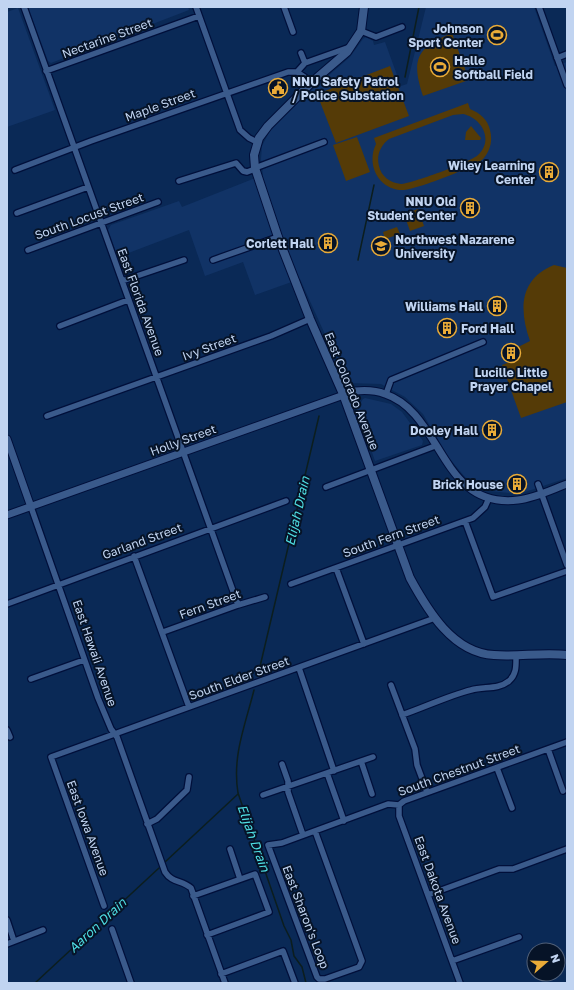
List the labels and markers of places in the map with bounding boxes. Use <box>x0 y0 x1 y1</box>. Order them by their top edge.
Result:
place label: Johnson Sport Center <box>408 21 483 50</box>
sports icon: Johnson Sport Center <box>486 24 508 46</box>
place label: Halle Softball Field <box>454 53 533 82</box>
sports icon: Halle Softball Field <box>429 56 451 78</box>
place label: NNU Safety Patrol / Police Substation <box>292 74 404 103</box>
public building icon: NNU Safety Patrol / Police Substation <box>267 77 289 99</box>
place label: Wiley Learning Center <box>448 158 535 187</box>
building icon: Wiley Learning Center <box>538 161 560 183</box>
place label: NNU Old Student Center <box>367 194 456 223</box>
building icon: NNU Old Student Center <box>459 197 481 219</box>
building icon: Corlett Hall <box>317 232 339 254</box>
place label: Northwest Nazarene University <box>395 232 515 261</box>
school or university icon: Northwest Nazarene University <box>370 235 392 257</box>
place label: Corlett Hall <box>246 236 314 251</box>
building icon: Williams Hall <box>486 295 508 317</box>
place label: Williams Hall <box>405 299 483 314</box>
building icon: Ford Hall <box>436 317 458 339</box>
place label: Ford Hall <box>461 321 514 336</box>
building icon: Lucille Little Prayer Chapel <box>500 342 522 364</box>
place label: Lucille Little Prayer Chapel <box>470 365 552 394</box>
building icon: Dooley Hall <box>481 419 503 441</box>
place label: Dooley Hall <box>410 423 478 438</box>
building icon: Brick House <box>506 473 528 495</box>
place label: Brick House <box>432 477 503 492</box>

